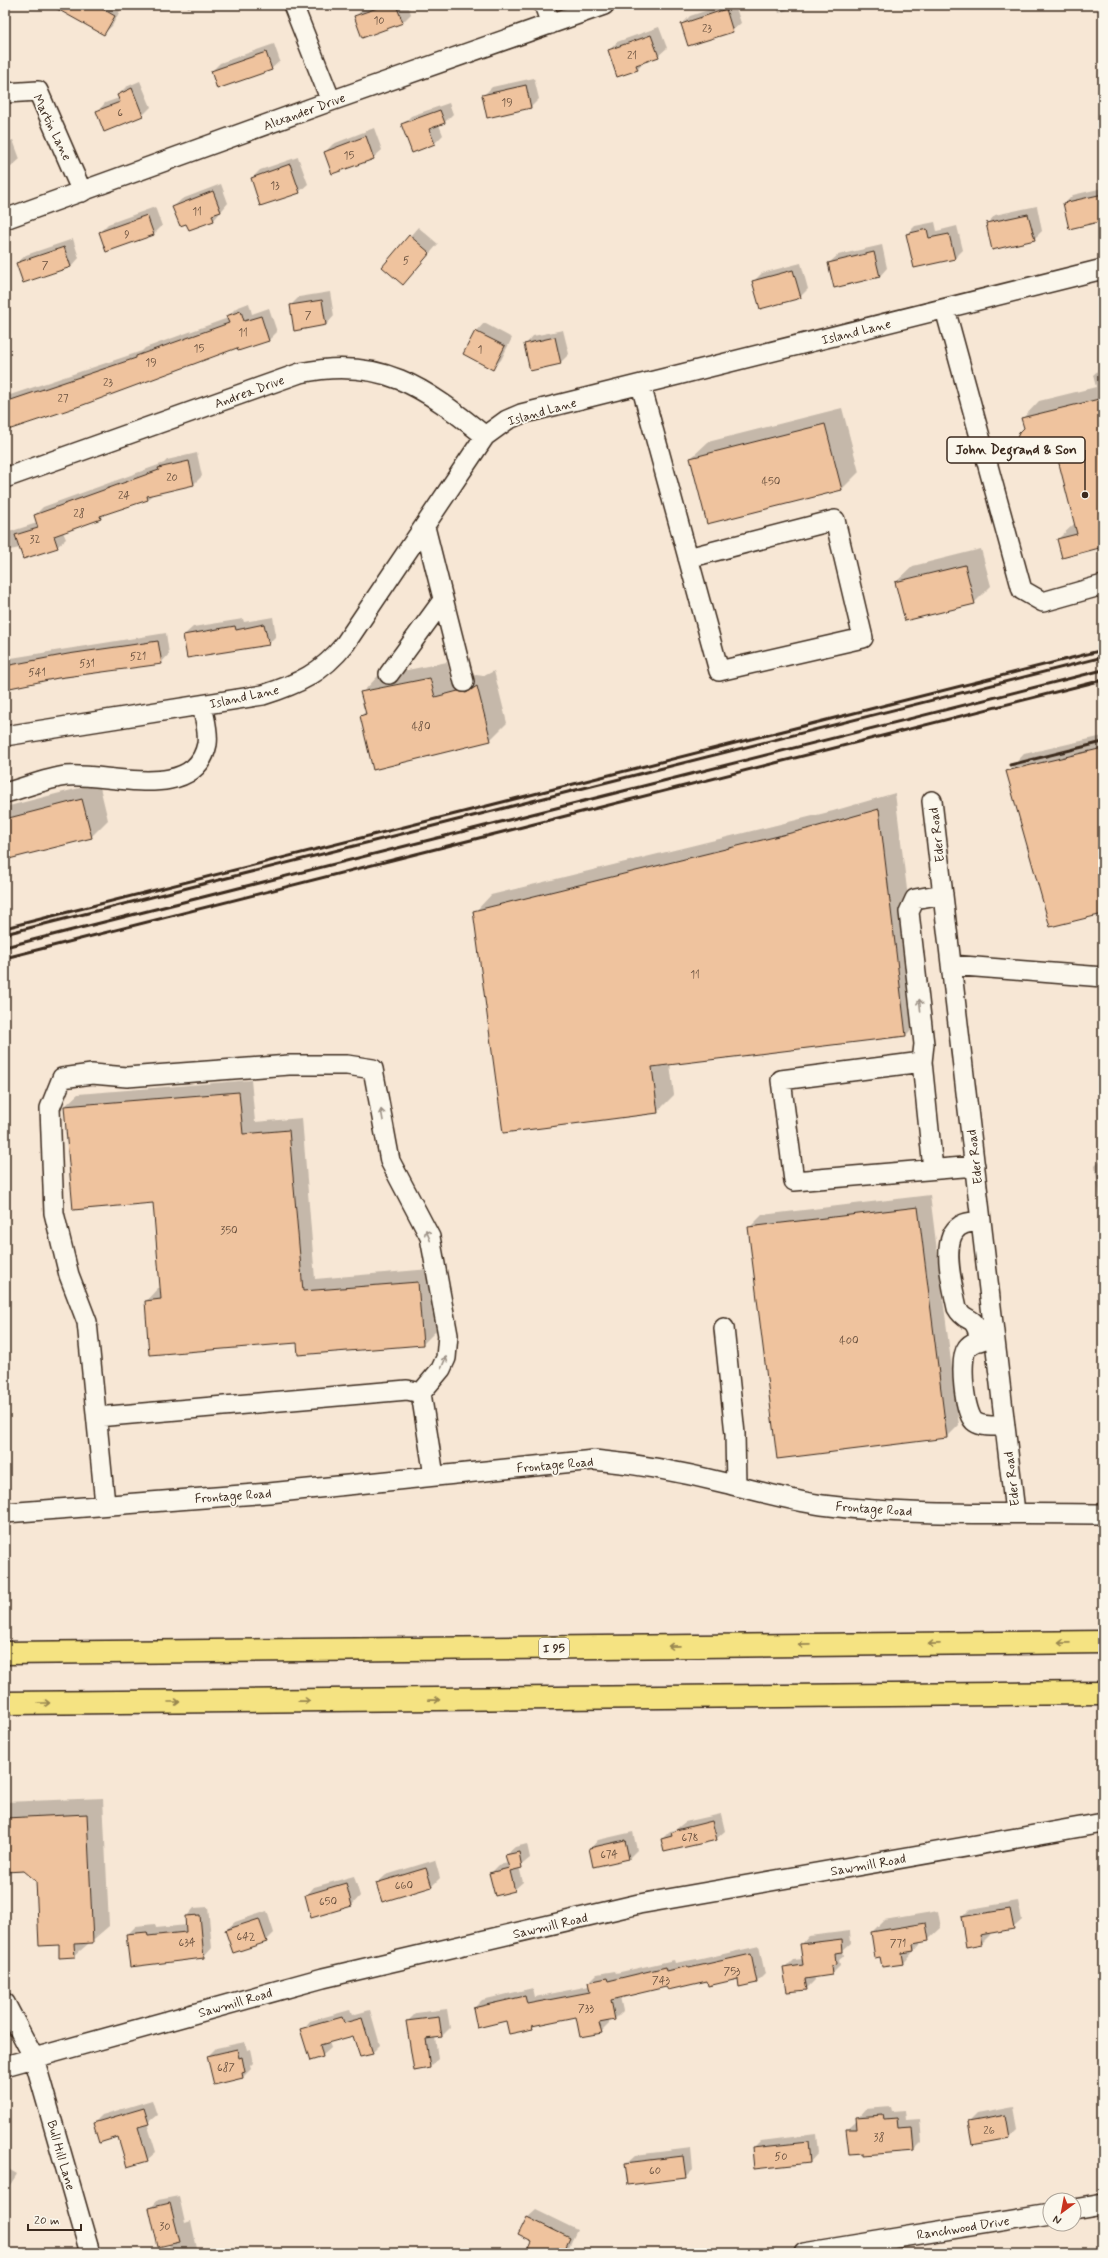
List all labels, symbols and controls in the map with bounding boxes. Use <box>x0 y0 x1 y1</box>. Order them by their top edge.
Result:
house number: 10 <box>373 14 385 28</box>
house number: 23 <box>702 22 712 36</box>
house number: 21 <box>627 49 637 63</box>
street label: Alexander Drive <box>261 90 348 135</box>
street label: Martin Lane <box>28 92 75 164</box>
house number: 19 <box>501 96 513 110</box>
house number: 6 <box>117 106 123 120</box>
house number: 15 <box>344 149 355 163</box>
house number: 13 <box>270 179 280 193</box>
house number: 11 <box>192 205 202 219</box>
house number: 9 <box>124 228 130 242</box>
house number: 5 <box>403 254 410 268</box>
house number: 7 <box>42 259 49 273</box>
house number: 7 <box>305 309 312 323</box>
street label: Island Lane <box>820 316 893 349</box>
house number: 11 <box>238 326 248 340</box>
house number: 15 <box>194 342 205 356</box>
house number: 1 <box>478 343 483 357</box>
house number: 19 <box>145 356 157 370</box>
street label: Andrea Drive <box>212 372 287 413</box>
house number: 23 <box>103 376 113 390</box>
house number: 27 <box>58 392 69 406</box>
street label: Island Lane <box>506 394 579 430</box>
callout: John Degrand & Son <box>947 437 1085 463</box>
text: John Degrand & Son <box>955 441 1077 462</box>
house number: 20 <box>166 471 178 485</box>
house number: 450 <box>762 475 780 489</box>
house number: 24 <box>118 489 130 503</box>
house number: 28 <box>73 507 85 521</box>
house number: 32 <box>30 533 41 547</box>
house number: 521 <box>130 650 146 664</box>
house number: 531 <box>79 657 95 671</box>
house number: 541 <box>28 666 46 680</box>
street label: Island Lane <box>208 682 281 713</box>
house number: 480 <box>411 720 431 734</box>
street label: Eder Road <box>926 806 949 863</box>
house number: 11 <box>690 968 700 982</box>
one-way arrow <box>916 999 923 1012</box>
one-way arrow <box>377 1109 385 1122</box>
street label: Eder Road <box>964 1128 987 1185</box>
house number: 350 <box>220 1224 238 1238</box>
one-way arrow <box>424 1230 432 1242</box>
house number: 400 <box>839 1334 859 1348</box>
one-way arrow <box>441 1357 448 1369</box>
street label: Eder Road <box>1001 1450 1024 1507</box>
street label: Frontage Road <box>516 1454 594 1478</box>
street label: Frontage Road <box>194 1485 272 1509</box>
street label: Frontage Road <box>835 1498 913 1522</box>
road number: I 95 <box>539 1638 569 1658</box>
one-way arrow <box>1058 1639 1071 1647</box>
one-way arrow <box>928 1640 941 1648</box>
one-way arrow <box>798 1641 811 1649</box>
one-way arrow <box>668 1643 681 1650</box>
one-way arrow <box>427 1696 440 1704</box>
one-way arrow <box>297 1697 310 1705</box>
one-way arrow <box>167 1698 180 1706</box>
one-way arrow <box>37 1699 50 1707</box>
house number: 678 <box>681 1831 699 1845</box>
house number: 674 <box>600 1848 618 1862</box>
street label: Sawmill Road <box>829 1850 907 1880</box>
house number: 660 <box>395 1879 413 1893</box>
house number: 650 <box>319 1895 337 1909</box>
street label: Sawmill Road <box>511 1910 589 1943</box>
house number: 642 <box>237 1930 256 1944</box>
house number: 634 <box>179 1936 196 1950</box>
house number: 771 <box>890 1937 906 1951</box>
house number: 753 <box>723 1965 741 1979</box>
house number: 743 <box>652 1974 670 1988</box>
street label: Sawmill Road <box>196 1985 274 2022</box>
house number: 733 <box>578 2002 594 2016</box>
house number: 687 <box>217 2061 235 2075</box>
street label: Bull Hill Lane <box>42 2118 79 2192</box>
house number: 26 <box>983 2124 995 2138</box>
house number: 38 <box>874 2131 885 2145</box>
house number: 50 <box>775 2150 787 2164</box>
house number: 60 <box>649 2164 661 2178</box>
north arrow <box>1042 2192 1082 2232</box>
scale bar <box>28 2206 81 2232</box>
text: N <box>1050 2212 1064 2228</box>
text: 20 m <box>34 2213 60 2229</box>
street label: Ranchwood Drive <box>916 2213 1011 2244</box>
house number: 30 <box>159 2220 171 2234</box>

